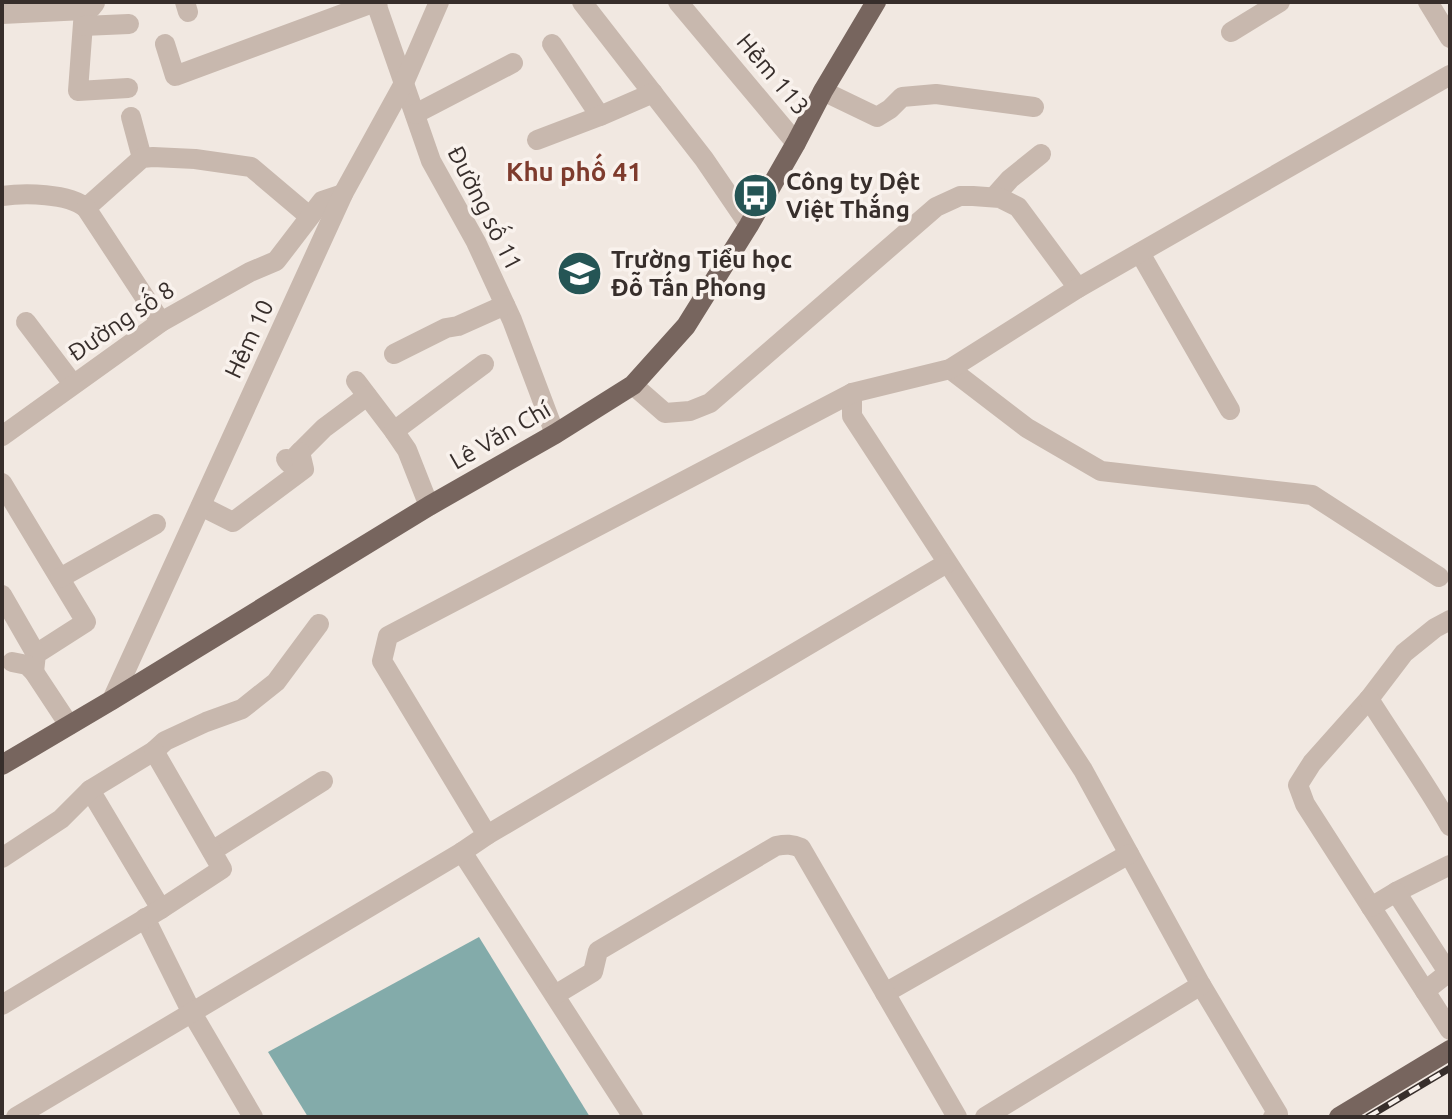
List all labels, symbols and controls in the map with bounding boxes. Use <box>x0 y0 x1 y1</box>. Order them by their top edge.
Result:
street label: Hẻm 113 <box>732 28 814 120</box>
street label: Đường số 11 <box>442 140 531 275</box>
district label: Khu phố 41 <box>506 153 642 186</box>
place label: Công ty Dệt Việt Thắng <box>786 168 920 223</box>
bus stop icon: Công ty Dệt Việt Thắng <box>731 171 779 219</box>
place label: Trường Tiểu học Đỗ Tấn Phong <box>611 246 792 301</box>
school or university icon: Trường Tiểu học Đỗ Tấn Phong <box>556 249 604 297</box>
street label: Đường số 8 <box>61 272 179 366</box>
street label: Hẻm 10 <box>219 296 279 382</box>
street label: Lê Văn Chí <box>445 395 556 475</box>

